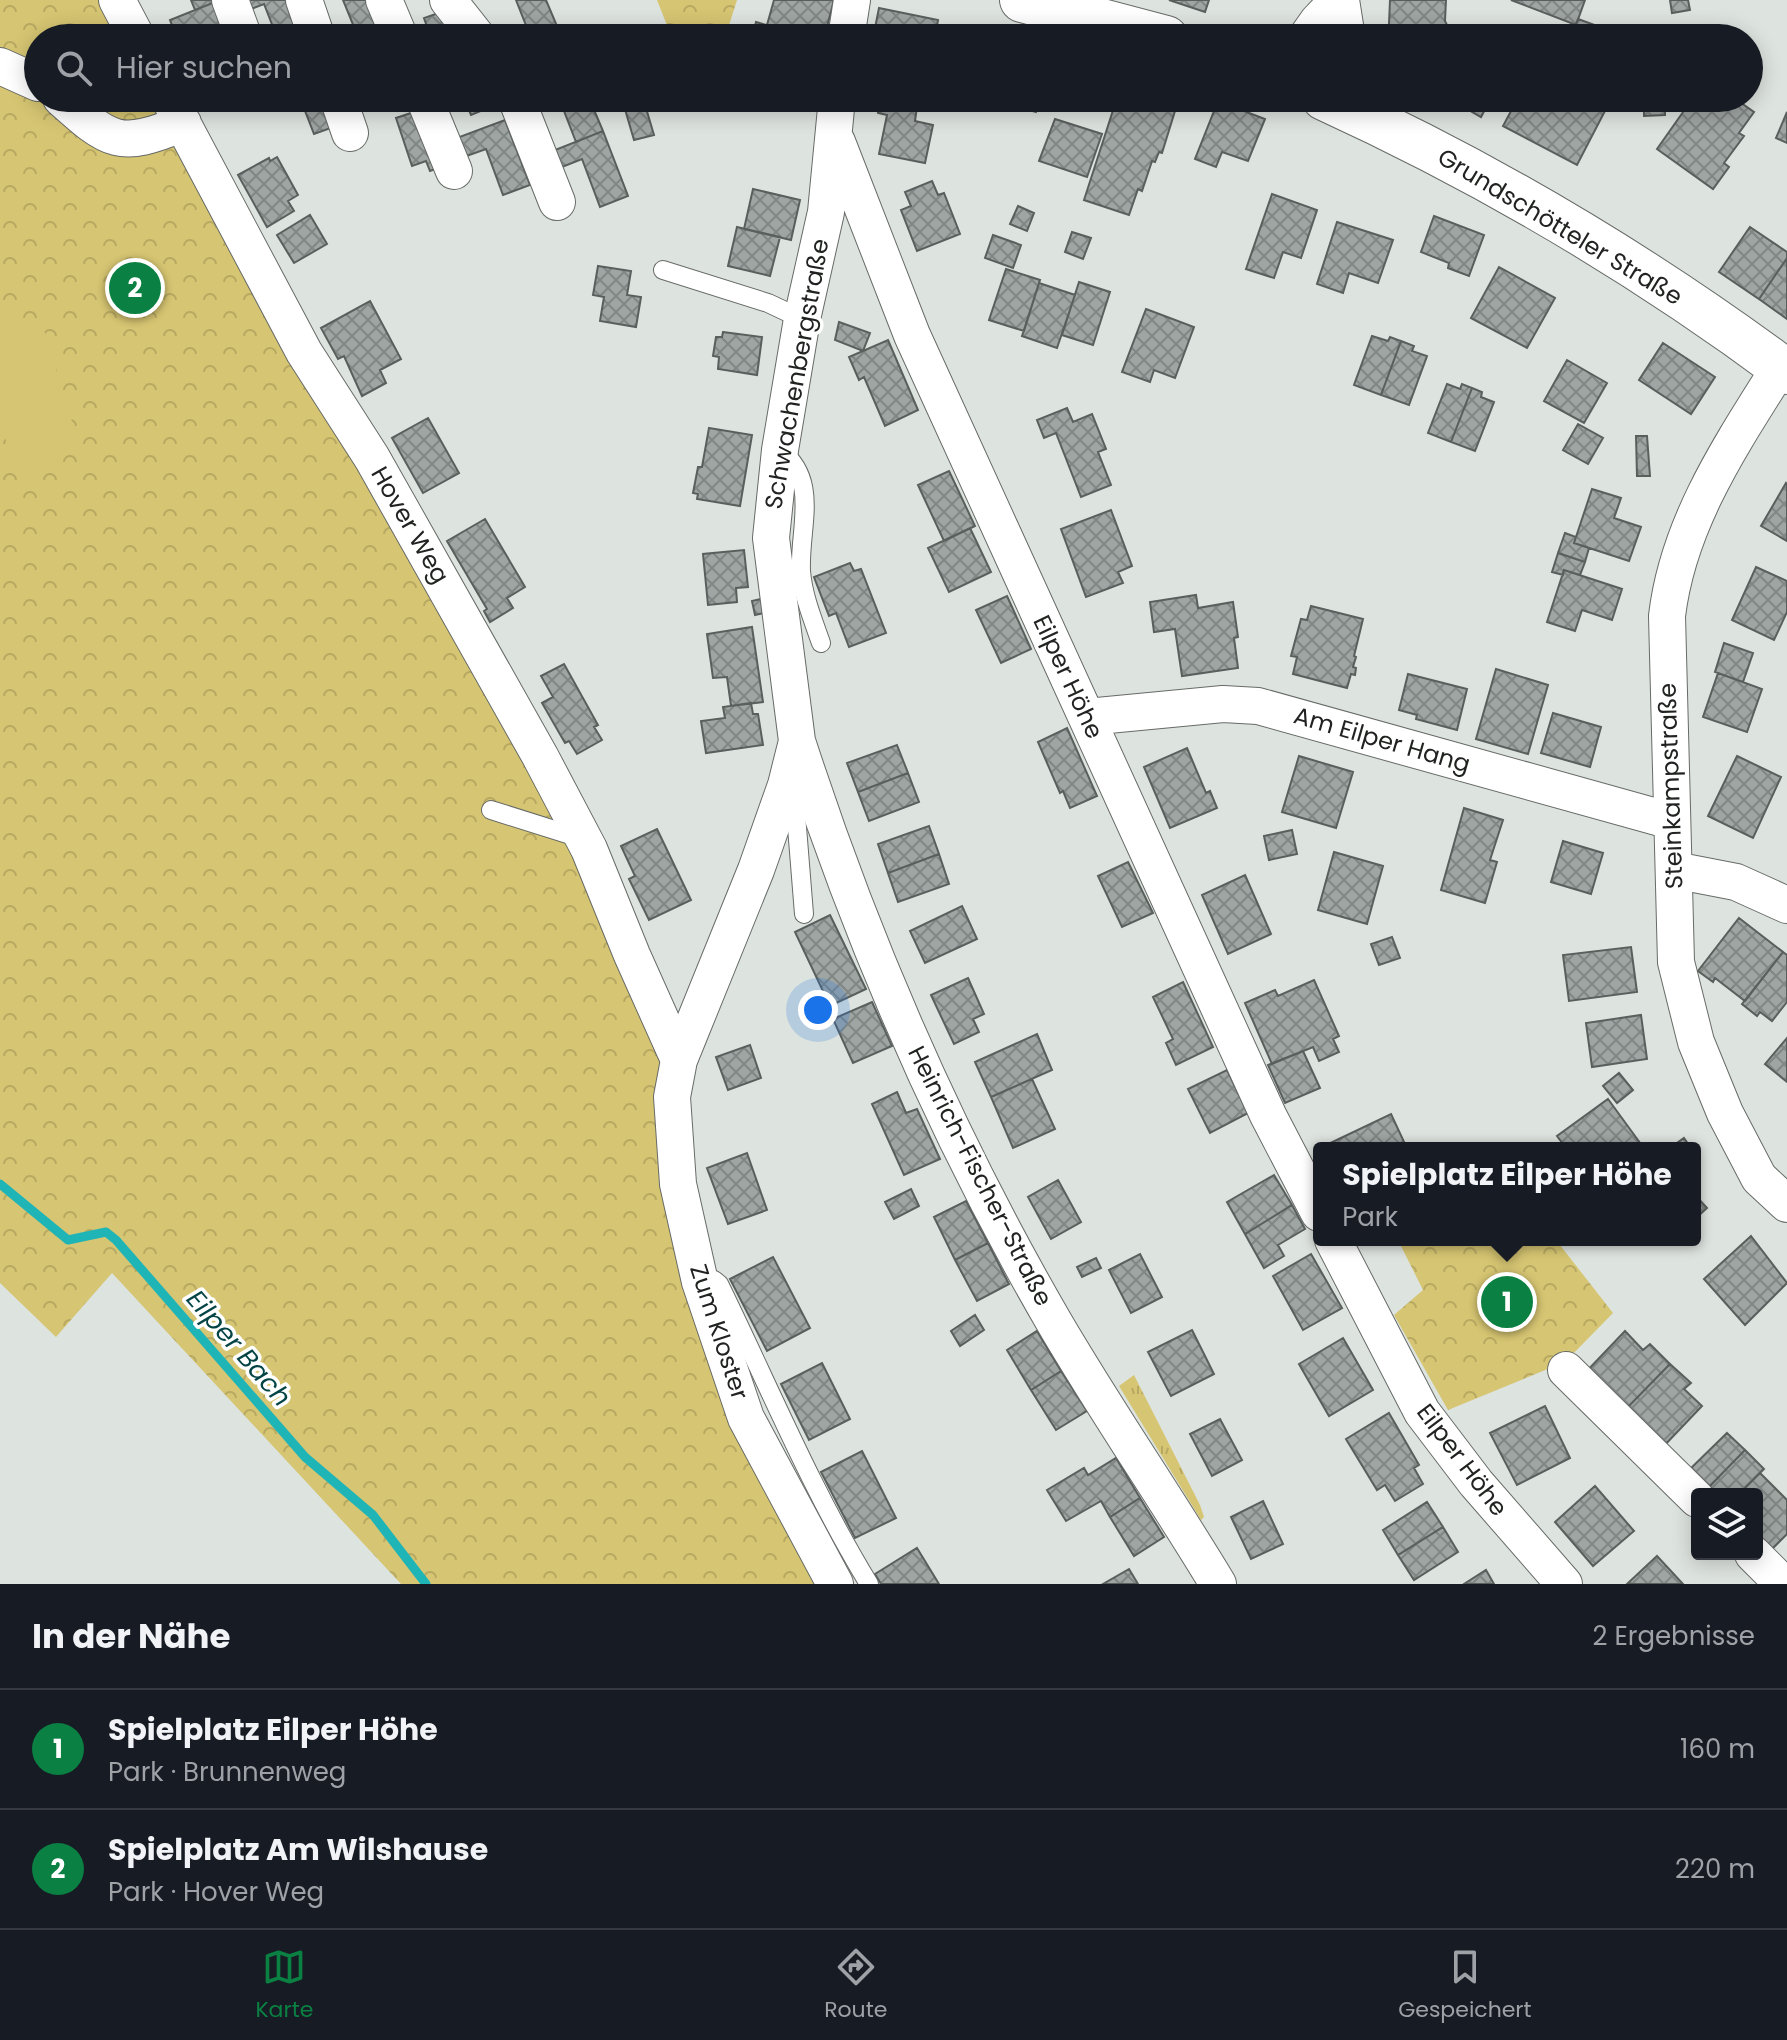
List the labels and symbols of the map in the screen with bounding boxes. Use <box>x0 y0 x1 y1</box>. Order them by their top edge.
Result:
street label: Grundschötteler Straße <box>1432 140 1689 313</box>
street label: Schwachenbergstraße <box>756 236 837 512</box>
pin: 2 <box>109 258 161 318</box>
street label: Hover Weg <box>364 460 457 589</box>
street label: Eilper Höhe <box>1025 610 1111 744</box>
street label: Steinkampstraße <box>1650 682 1691 890</box>
street label: Am Eilper Hang <box>1290 699 1474 781</box>
your location <box>798 990 838 1030</box>
street label: Heinrich-Fischer-Straße <box>900 1040 1060 1311</box>
street label: Zum Kloster <box>682 1260 757 1404</box>
pin: 1 <box>1481 1272 1533 1332</box>
water label: Eilper Bach <box>178 1282 300 1414</box>
street label: Eilper Höhe <box>1409 1397 1516 1523</box>

